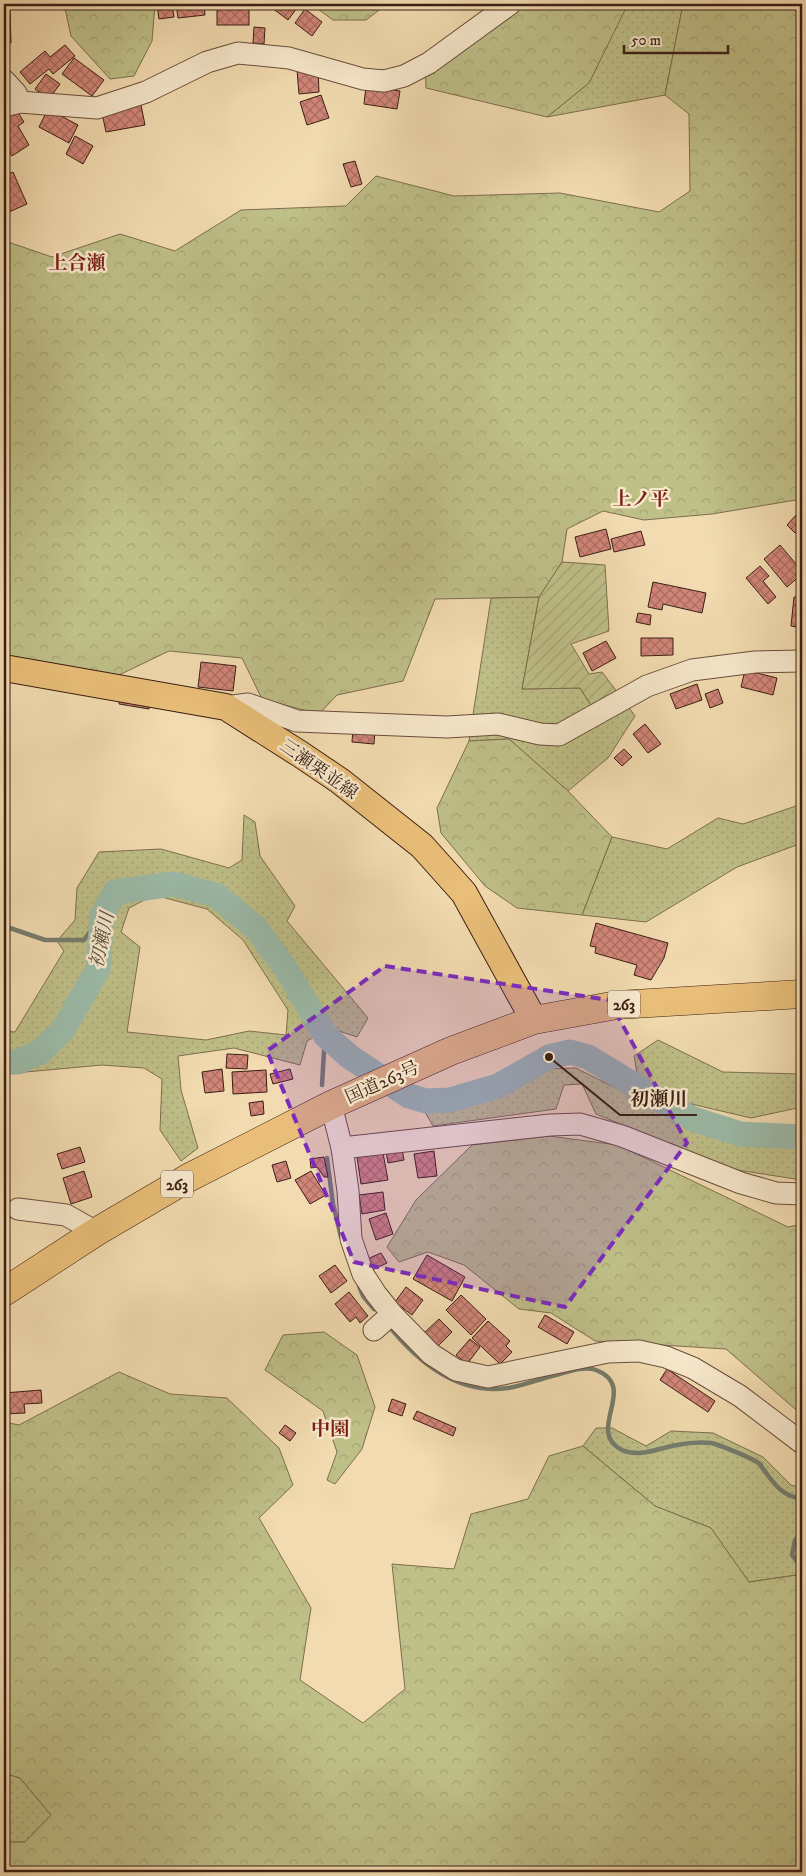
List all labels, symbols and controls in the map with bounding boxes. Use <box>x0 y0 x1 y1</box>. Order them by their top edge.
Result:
scale bar <box>624 22 727 54</box>
text: 50 m <box>631 31 661 50</box>
district label: 上合瀬 <box>48 252 106 275</box>
district label: 上ノ平 <box>612 488 670 511</box>
street label: 三瀬栗並線 <box>275 735 362 805</box>
water label: 初瀬川 <box>85 908 120 971</box>
road number: 263 <box>608 991 640 1018</box>
street label: 国道263号 <box>342 1057 423 1109</box>
callout: 初瀬川 <box>620 1081 697 1115</box>
text: 初瀬川 <box>630 1088 688 1111</box>
road number: 263 <box>161 1170 193 1198</box>
district label: 中園 <box>311 1418 349 1441</box>

